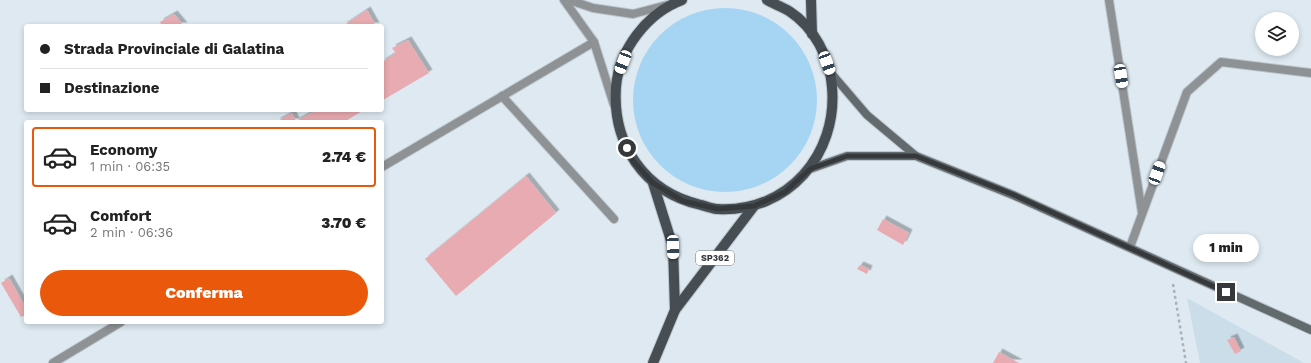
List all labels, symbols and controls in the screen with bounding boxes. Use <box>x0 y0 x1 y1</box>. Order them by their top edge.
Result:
map controls <box>1255 12 1299 56</box>
button: layers <box>1255 12 1299 56</box>
text: Strada Provinciale di Galatina <box>64 40 284 58</box>
car <box>613 49 633 75</box>
car <box>817 50 837 76</box>
car <box>1113 63 1129 89</box>
text: Destinazione <box>64 79 159 97</box>
icon: car <box>42 139 78 175</box>
route start <box>618 139 636 157</box>
text: Economy <box>90 141 157 159</box>
text: 2.74 € <box>322 148 366 166</box>
text: 1 min · 06:35 <box>90 159 170 174</box>
car <box>1147 160 1167 186</box>
icon: car <box>42 205 78 241</box>
text: Comfort <box>90 207 151 225</box>
text: 3.70 € <box>321 214 366 232</box>
text: 2 min · 06:36 <box>90 225 173 240</box>
callout: 1 min <box>1193 234 1259 262</box>
car <box>667 235 679 259</box>
text: 1 min <box>1209 240 1243 255</box>
road number: SP362 <box>696 251 734 265</box>
button: Conferma <box>40 270 368 316</box>
route end <box>1217 283 1235 301</box>

